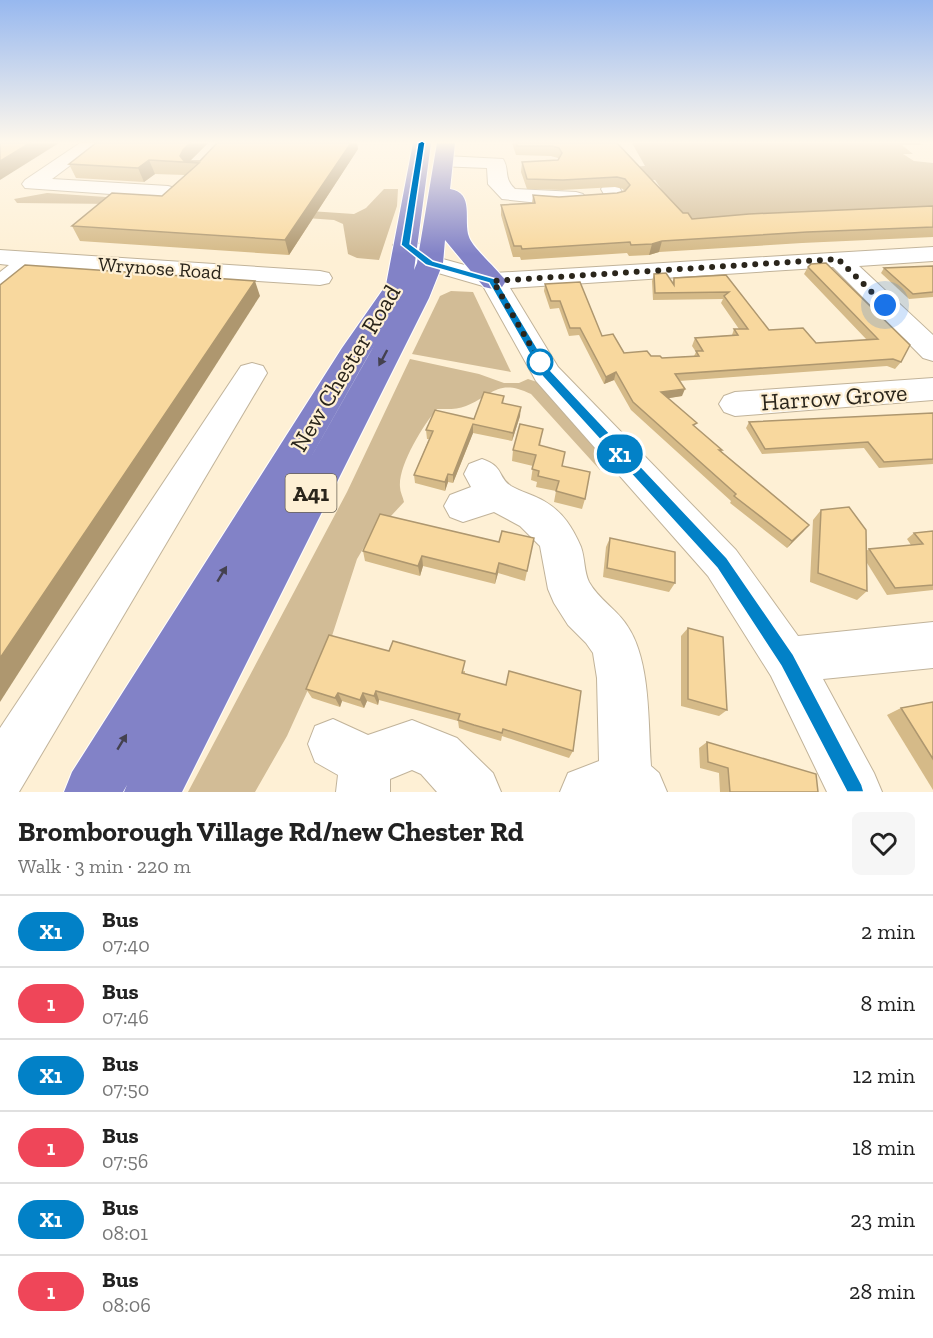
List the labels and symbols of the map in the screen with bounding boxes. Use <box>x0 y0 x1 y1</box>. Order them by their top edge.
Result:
street label: Wrynose Road <box>97 252 223 284</box>
street label: New Chester Road <box>284 279 406 457</box>
your location <box>870 290 900 320</box>
one-way arrow <box>378 349 388 366</box>
unlabelled marker <box>527 349 553 375</box>
street label: Harrow Grove <box>760 377 908 417</box>
line badge: X1 <box>593 434 647 474</box>
road number: A41 <box>286 474 336 512</box>
one-way arrow <box>216 566 227 582</box>
one-way arrow <box>117 733 127 750</box>

